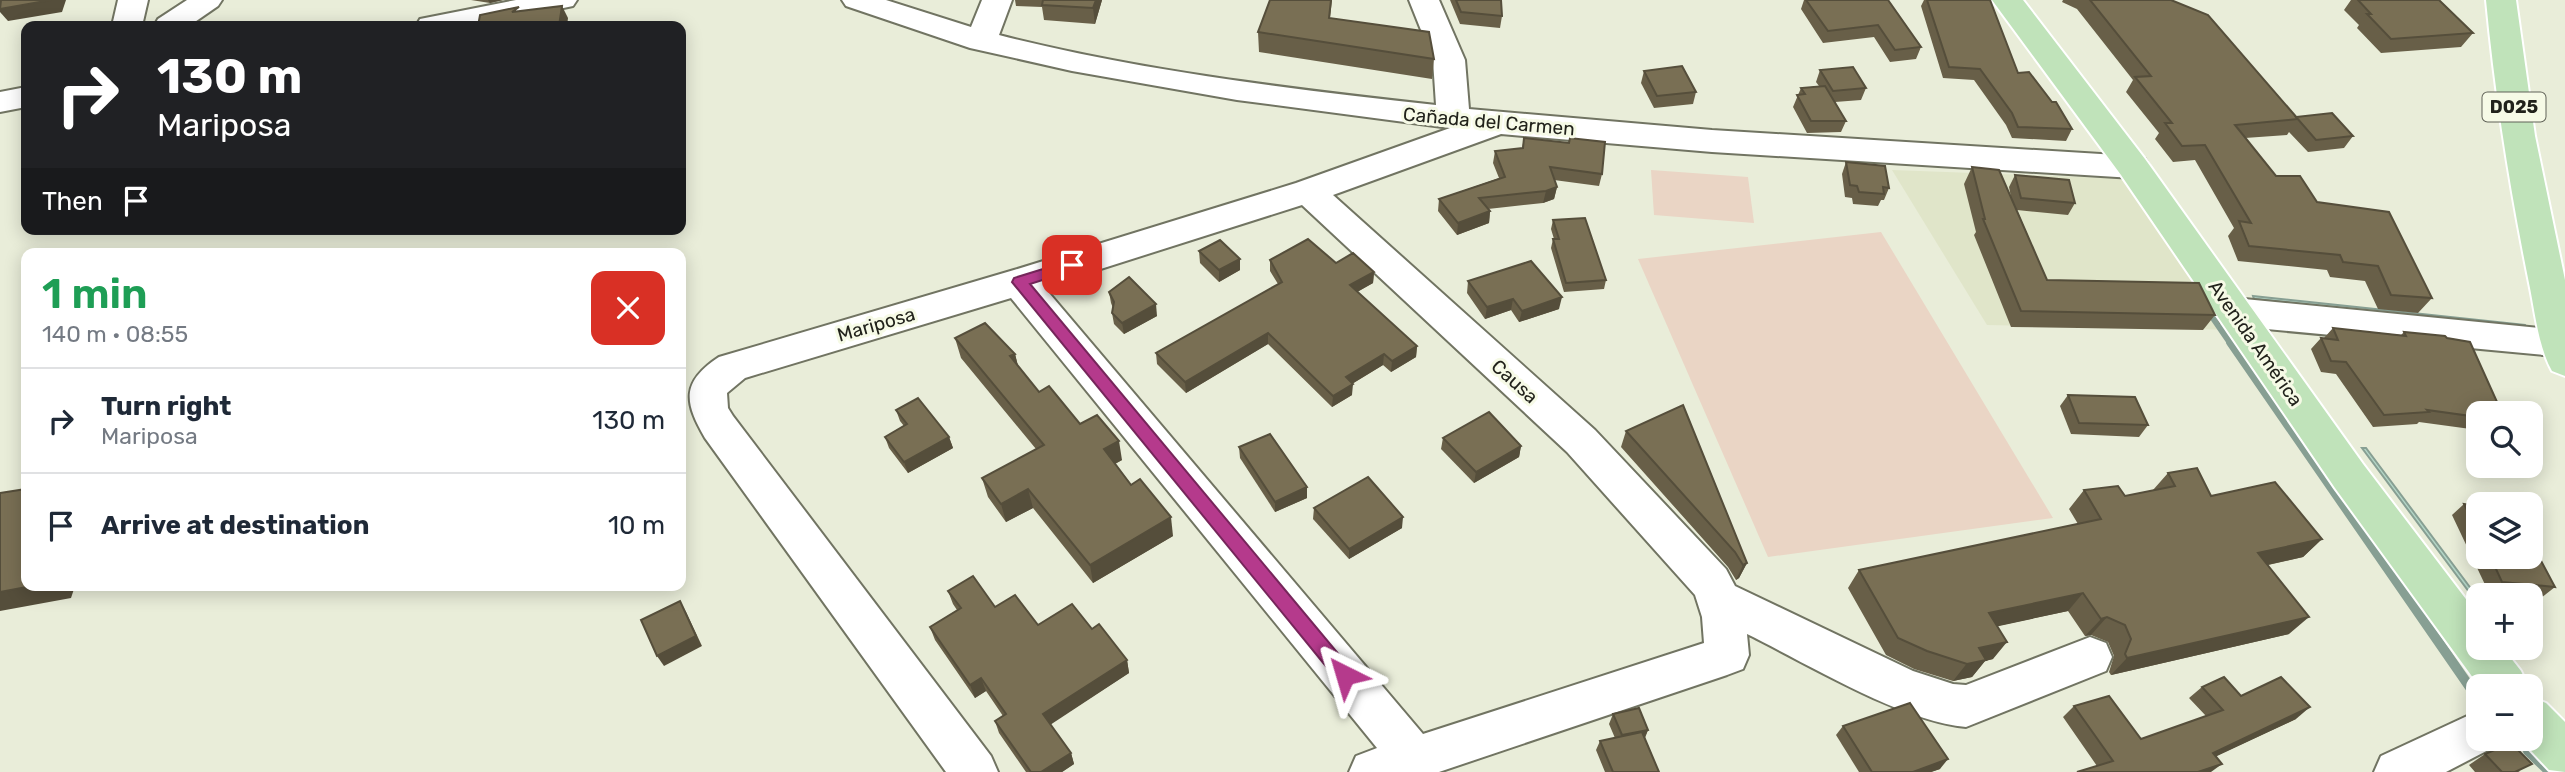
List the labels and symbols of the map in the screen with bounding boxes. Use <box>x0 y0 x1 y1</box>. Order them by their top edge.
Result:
road number: D025 <box>2482 92 2546 122</box>
street label: Cañada del Carmen <box>1402 103 1576 140</box>
pin <box>1042 235 1102 295</box>
street label: Avenida América <box>2204 276 2307 411</box>
street label: Mariposa <box>835 302 918 347</box>
street label: Causa <box>1487 355 1543 408</box>
position arrow <box>1308 638 1382 712</box>

